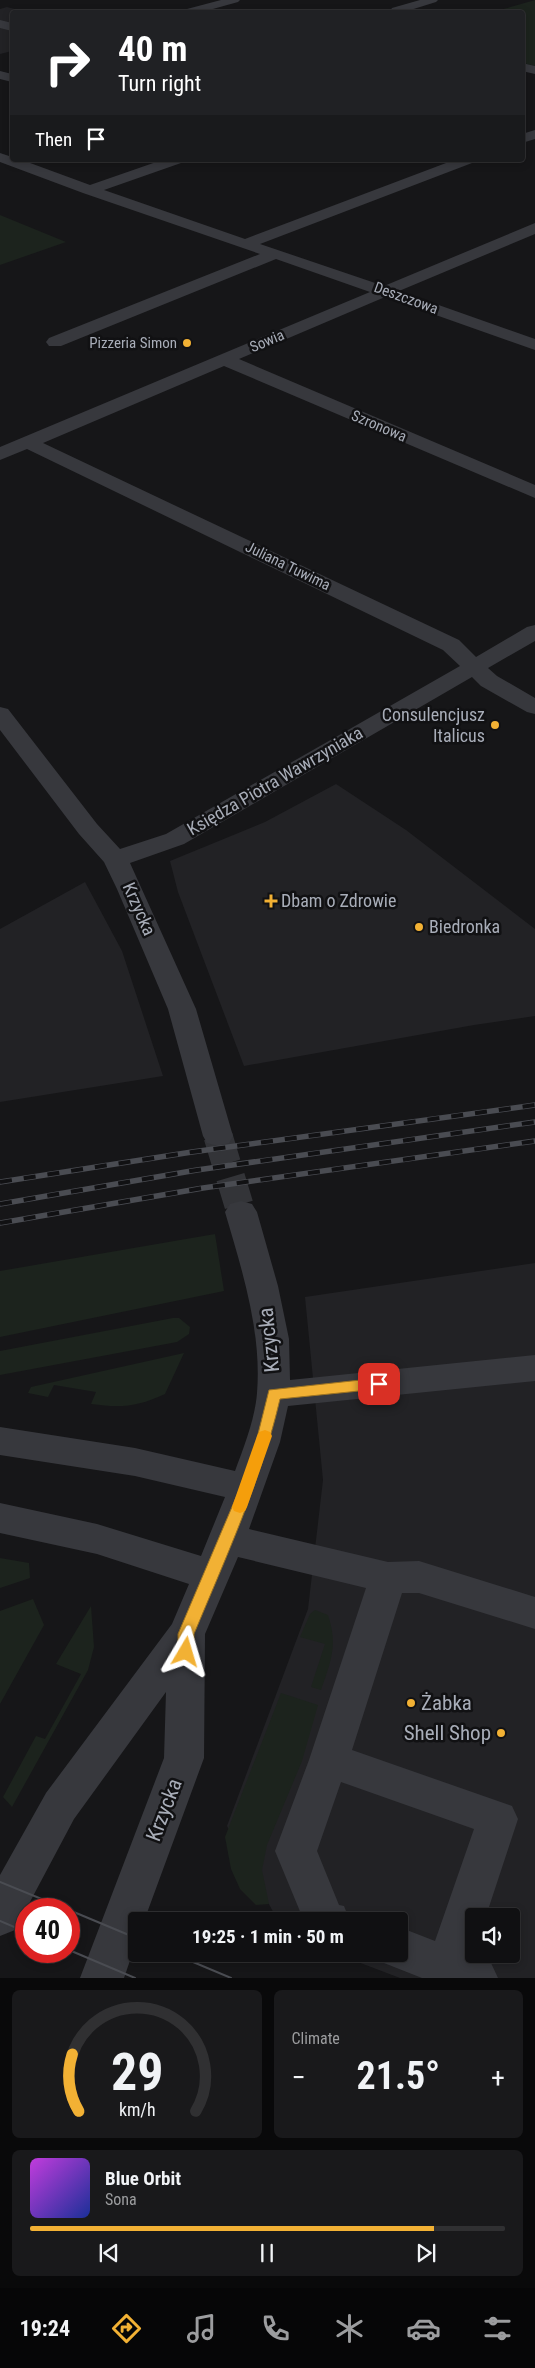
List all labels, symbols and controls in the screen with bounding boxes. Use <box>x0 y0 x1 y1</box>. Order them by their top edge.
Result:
text: 40 m <box>118 29 187 70</box>
icon: right <box>35 30 100 95</box>
text: Turn right <box>118 71 201 96</box>
icon: arrive <box>82 125 110 153</box>
text: Then <box>35 128 72 151</box>
street label: Deszczowa <box>372 278 440 318</box>
street label: Sowia <box>247 326 287 356</box>
place label: Pizzeria Simon <box>89 334 177 352</box>
marker: Pizzeria Simon <box>181 337 193 349</box>
street label: Szronowa <box>349 406 409 446</box>
street label: Juliana Tuwima <box>243 538 333 594</box>
place label: Consulencjusz Italicus <box>382 704 485 746</box>
marker: Consulencjusz Italicus <box>489 719 501 731</box>
street label: Księdza Piotra Wawrzyniaka <box>183 722 366 840</box>
street label: Krzycka <box>119 879 160 938</box>
place label: Dbam o Zdrowie <box>281 890 396 911</box>
marker: Dbam o Zdrowie <box>265 895 277 907</box>
place label: Biedronka <box>429 916 500 937</box>
marker: Biedronka <box>413 921 425 933</box>
street label: Krzycka <box>254 1306 284 1374</box>
pin <box>358 1363 400 1405</box>
icon: arrive <box>365 1370 393 1398</box>
position arrow <box>159 1625 211 1677</box>
place label: Żabka <box>421 1691 472 1715</box>
marker: Żabka <box>405 1697 417 1709</box>
place label: Shell Shop <box>404 1721 491 1745</box>
marker: Shell Shop <box>495 1727 507 1739</box>
street label: Krzycka <box>141 1775 187 1845</box>
speed limit sign: 40 <box>15 1898 80 1963</box>
map controls <box>465 1908 520 1963</box>
button: sound <box>465 1908 520 1963</box>
text: 19:25 · 1 min · 50 m <box>192 1925 344 1948</box>
text: Climate <box>292 2029 340 2048</box>
text: 29 <box>110 2042 163 2103</box>
text: 21.5° <box>357 2054 440 2098</box>
text: − <box>292 2061 306 2094</box>
text: + <box>491 2061 505 2094</box>
text: km/h <box>118 2099 155 2120</box>
text: Blue Orbit <box>105 2167 181 2190</box>
text: Sona <box>105 2190 137 2209</box>
icon: previous <box>95 2239 123 2267</box>
icon: pause <box>253 2239 281 2267</box>
icon: next <box>412 2239 440 2267</box>
icon: directions <box>109 2311 144 2346</box>
icon: music <box>184 2311 219 2346</box>
icon: phone <box>258 2311 293 2346</box>
icon: climate <box>332 2311 367 2346</box>
icon: car <box>406 2311 441 2346</box>
icon: filters <box>480 2311 515 2346</box>
text: 19:24 <box>20 2316 70 2341</box>

